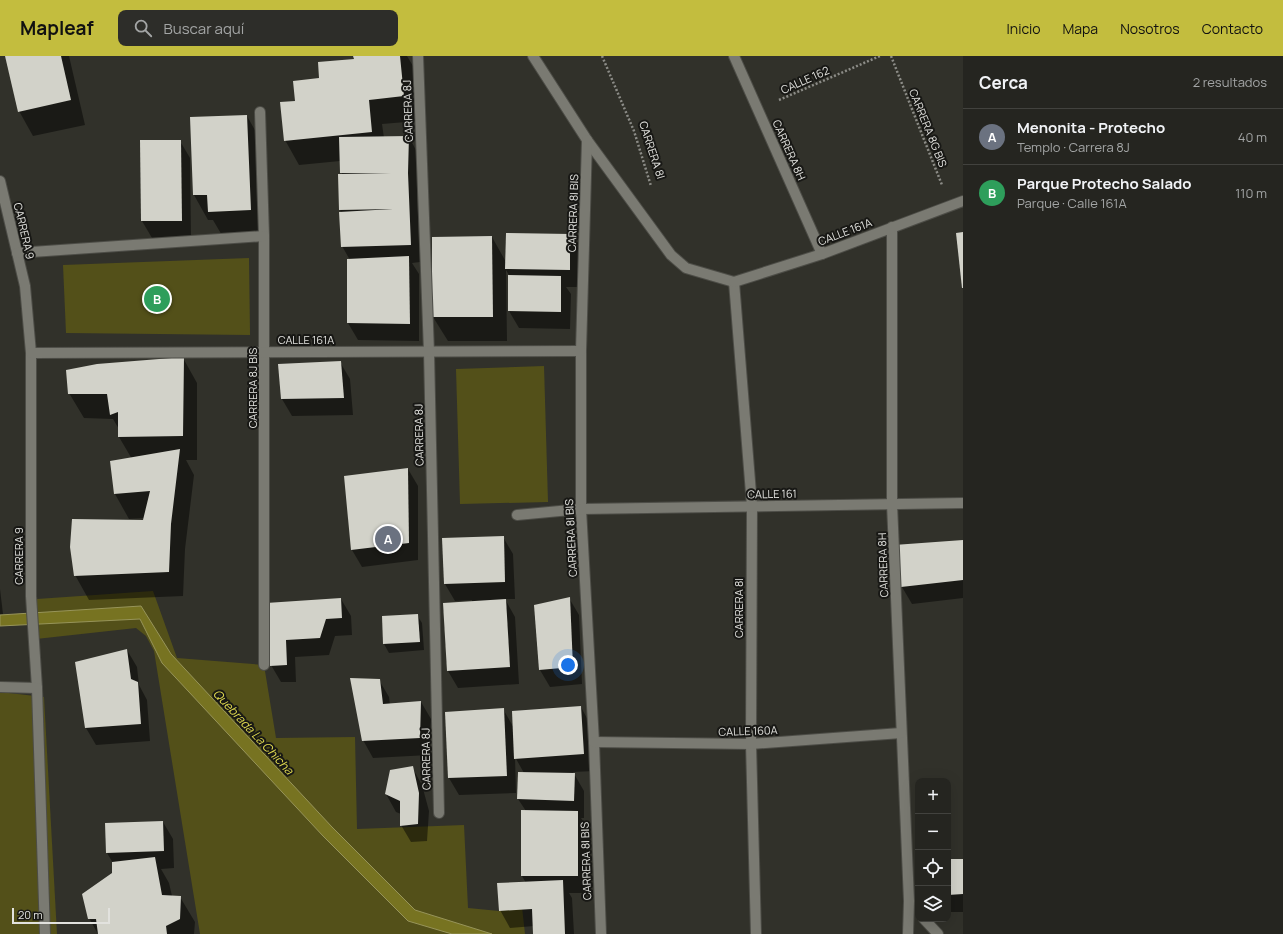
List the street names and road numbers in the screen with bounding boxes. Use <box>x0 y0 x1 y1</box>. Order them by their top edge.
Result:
street label: CALLE 162 <box>778 62 831 97</box>
street label: CARRERA 8J <box>399 80 416 142</box>
street label: CARRERA 8G BIS <box>906 86 951 169</box>
street label: CARRERA 8H <box>769 117 809 182</box>
street label: CARRERA 8I <box>636 119 669 181</box>
street label: CARRERA 8I BIS <box>564 173 581 252</box>
street label: CARRERA 9 <box>11 201 38 261</box>
street label: CALLE 161A <box>816 214 874 249</box>
street label: CALLE 161A <box>278 332 334 347</box>
street label: CARRERA 8J BIS <box>245 347 260 428</box>
street label: CARRERA 8J <box>410 404 427 466</box>
street label: CALLE 161 <box>747 486 797 501</box>
street label: CARRERA 8I BIS <box>561 498 580 577</box>
street label: CARRERA 9 <box>11 527 26 585</box>
street label: CARRERA 8H <box>874 532 891 598</box>
street label: CARRERA 8I <box>731 578 746 638</box>
street label: CALLE 160A <box>718 722 778 739</box>
street label: CARRERA 8J <box>417 728 434 790</box>
street label: CARRERA 8I BIS <box>577 822 594 900</box>

